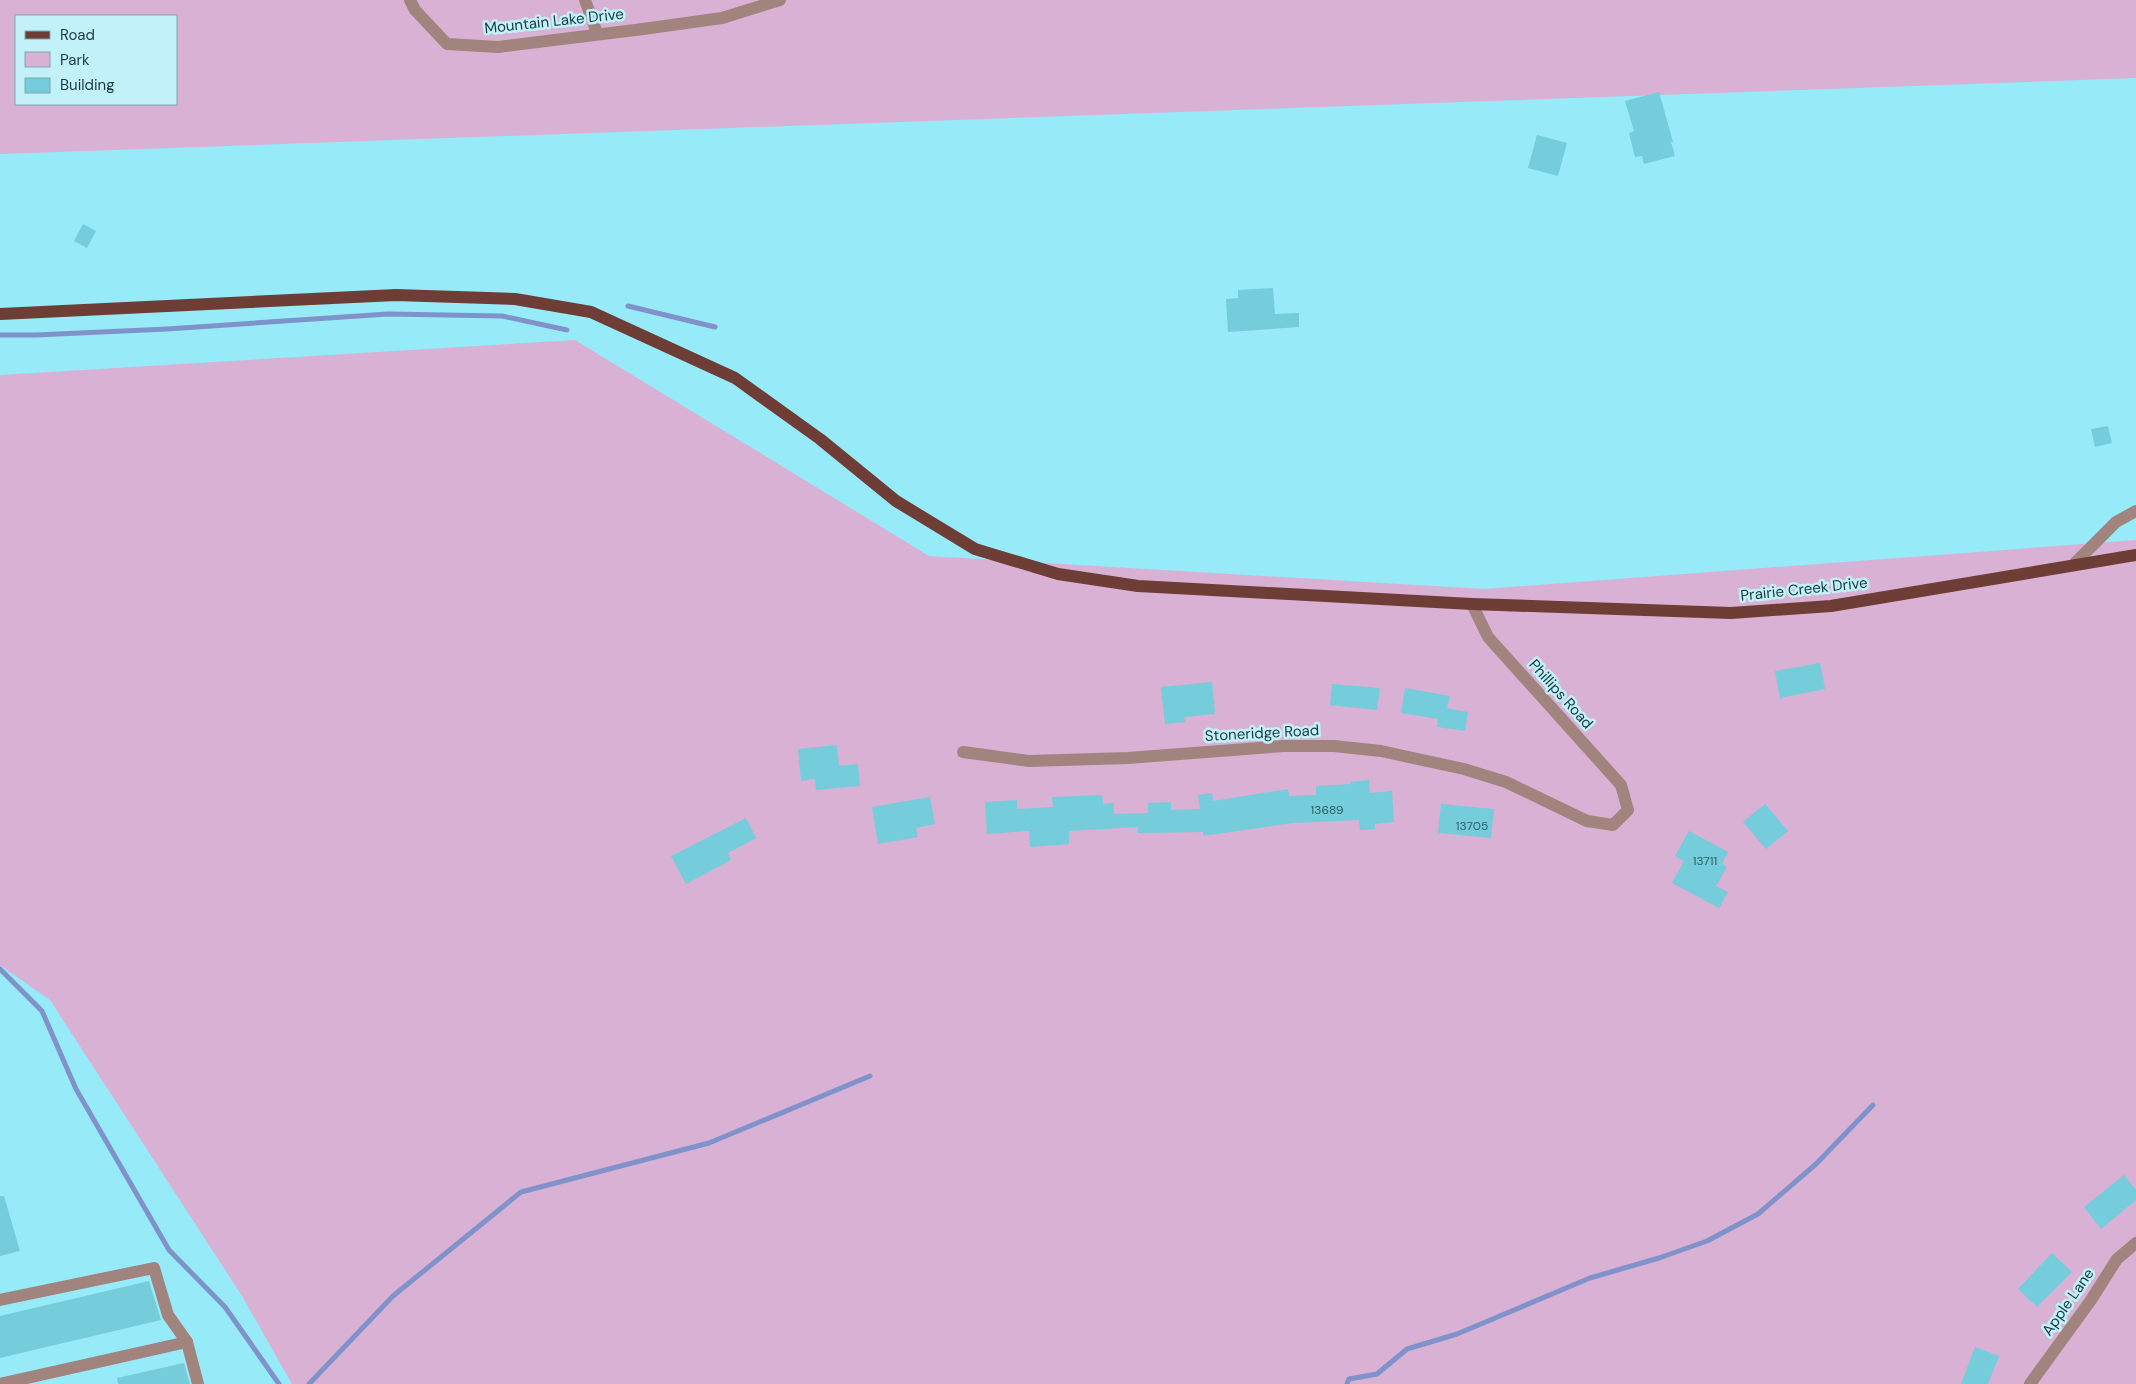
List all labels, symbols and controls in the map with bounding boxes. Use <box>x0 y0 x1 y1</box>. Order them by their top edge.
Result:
street label: Mountain Lake Drive <box>483 4 625 38</box>
legend <box>15 15 178 105</box>
text: Road <box>60 25 95 45</box>
text: Park <box>60 50 90 70</box>
text: Building <box>60 75 115 95</box>
street label: Prairie Creek Drive <box>1739 572 1869 606</box>
street label: Phillips Road <box>1524 655 1598 733</box>
street label: Stoneridge Road <box>1204 720 1320 746</box>
house number: 13689 <box>1311 802 1343 818</box>
house number: 13705 <box>1456 818 1488 834</box>
house number: 13711 <box>1693 853 1717 869</box>
street label: Apple Lane <box>2037 1264 2099 1340</box>

